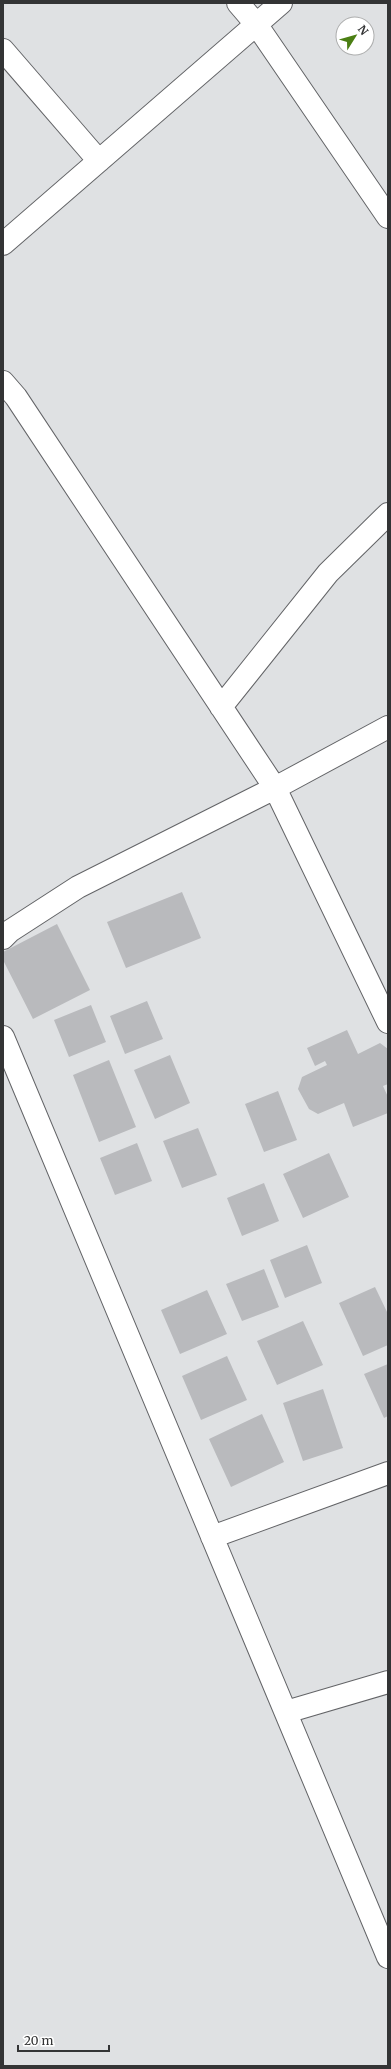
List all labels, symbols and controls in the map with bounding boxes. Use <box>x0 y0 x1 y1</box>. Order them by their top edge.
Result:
north arrow <box>335 16 375 56</box>
text: N <box>355 22 371 38</box>
scale bar <box>18 2027 109 2053</box>
text: 20 m <box>24 2033 53 2048</box>

